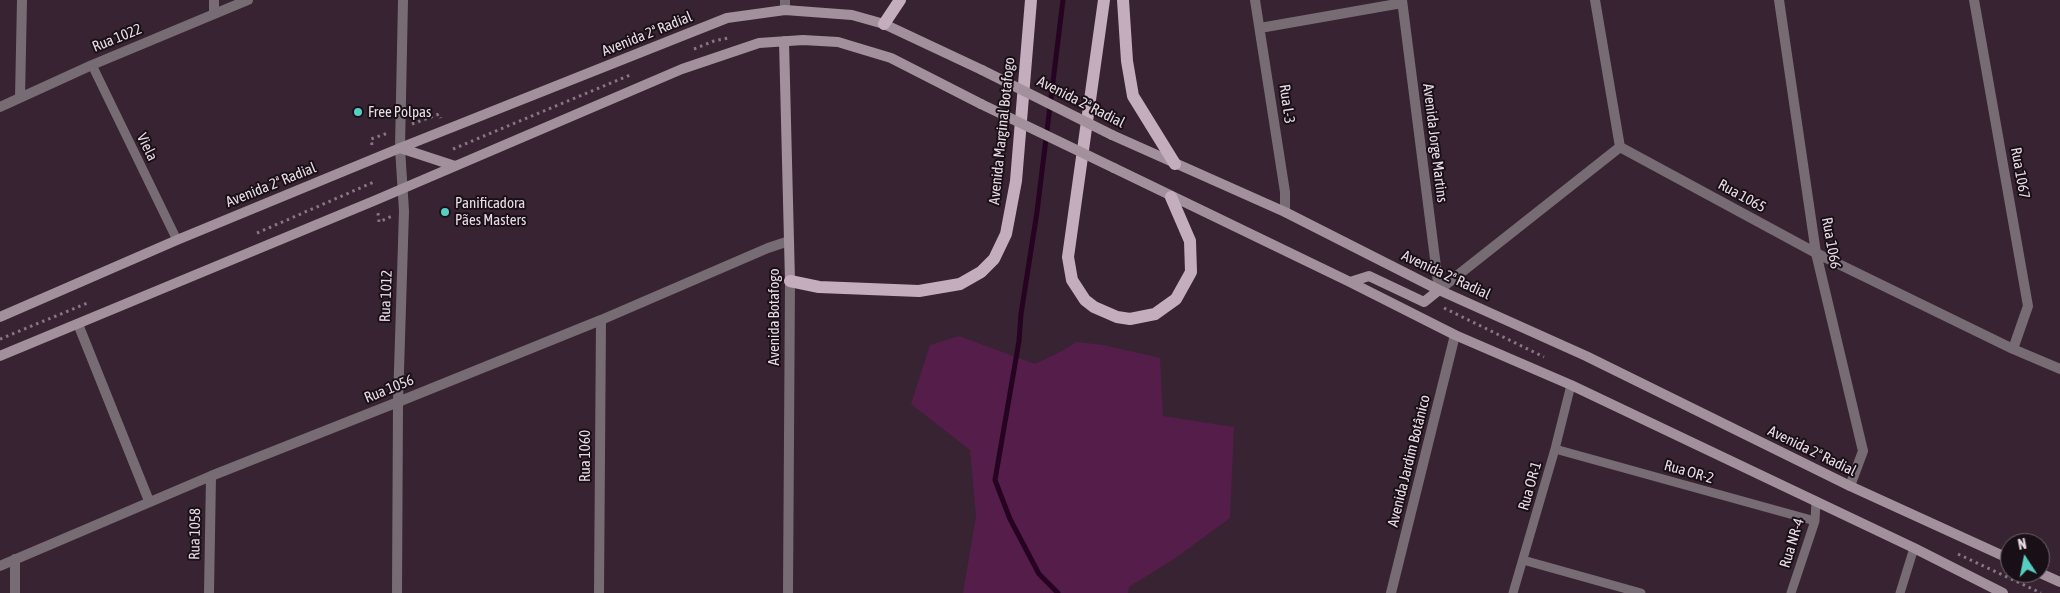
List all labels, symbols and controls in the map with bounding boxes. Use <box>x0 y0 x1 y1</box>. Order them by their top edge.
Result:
street label: Avenida 2ª Radial <box>599 8 695 60</box>
street label: Rua 1022 <box>90 20 144 56</box>
street label: Avenida Marginal Botafogo <box>985 56 1019 206</box>
street label: Avenida 2ª Radial <box>1034 72 1128 132</box>
street label: Rua L-3 <box>1275 83 1299 125</box>
street label: Avenida Jorge Martins <box>1419 83 1451 203</box>
place label: Free Polpas <box>368 103 431 121</box>
marker: Free Polpas <box>352 106 364 118</box>
street label: Viela <box>133 130 161 164</box>
street label: Rua 1067 <box>2007 146 2033 200</box>
street label: Avenida 2ª Radial <box>223 159 319 211</box>
street label: Rua 1065 <box>1715 176 1769 216</box>
place label: Panificadora Pães Masters <box>455 194 526 229</box>
marker: Panificadora Pães Masters <box>439 206 451 218</box>
street label: Rua 1066 <box>1818 216 1844 270</box>
street label: Avenida 2ª Radial <box>1399 247 1493 303</box>
street label: Avenida Botafogo <box>765 269 783 365</box>
street label: Rua 1012 <box>376 270 396 322</box>
street label: Rua 1056 <box>362 371 416 407</box>
street label: Avenida Jardim Botânico <box>1384 393 1434 529</box>
street label: Avenida 2ª Radial <box>1765 422 1859 480</box>
street label: Rua 1060 <box>576 430 594 482</box>
street label: Rua OR-2 <box>1662 456 1716 488</box>
street label: Rua OR-1 <box>1514 459 1546 513</box>
street label: Rua 1058 <box>186 508 204 560</box>
street label: Rua NR-4 <box>1776 516 1808 570</box>
north arrow <box>2000 533 2050 583</box>
text: N <box>2017 536 2028 553</box>

